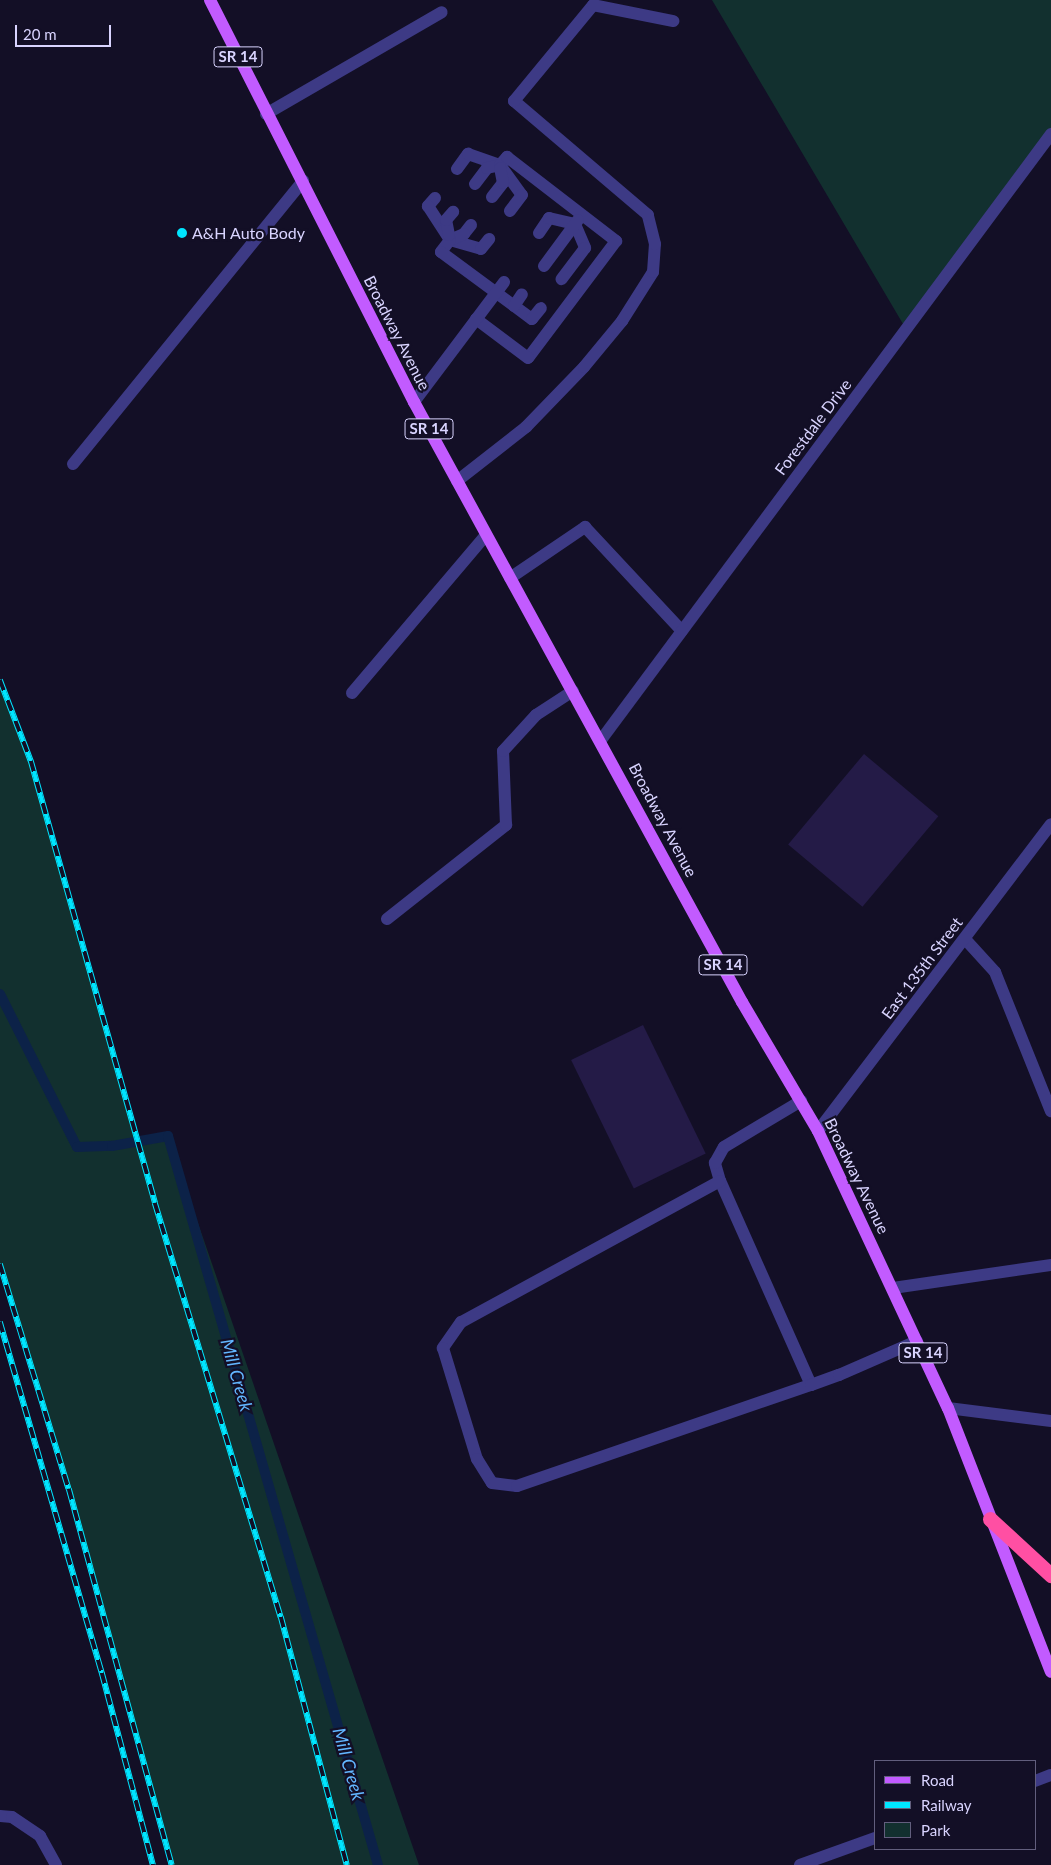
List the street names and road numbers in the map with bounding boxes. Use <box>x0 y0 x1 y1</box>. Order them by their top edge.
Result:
road number: SR 14 <box>213 44 263 70</box>
street label: Broadway Avenue <box>360 272 434 394</box>
street label: Forestdale Drive <box>771 375 855 479</box>
road number: SR 14 <box>404 416 454 442</box>
street label: Broadway Avenue <box>625 759 701 881</box>
street label: East 135th Street <box>877 913 967 1023</box>
road number: SR 14 <box>698 952 748 978</box>
street label: Broadway Avenue <box>820 1115 894 1237</box>
road number: SR 14 <box>898 1340 948 1366</box>

